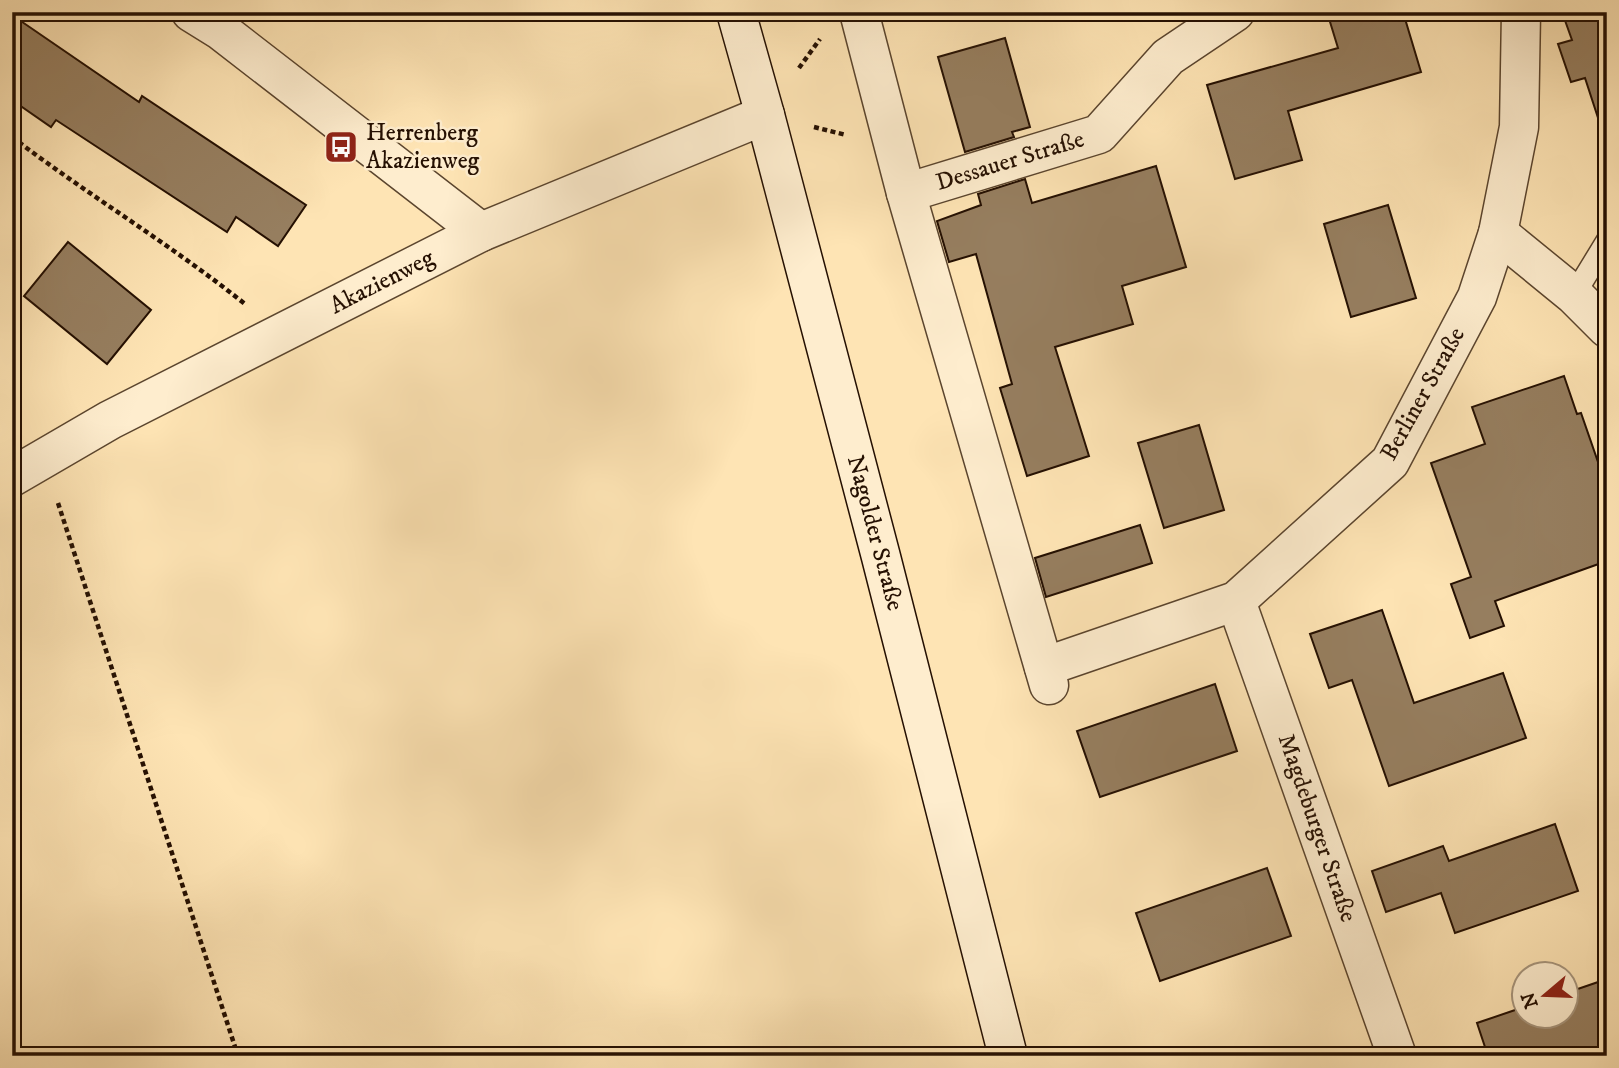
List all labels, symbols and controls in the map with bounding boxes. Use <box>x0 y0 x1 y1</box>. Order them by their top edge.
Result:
place label: Herrenberg Akazienweg <box>366 118 480 176</box>
street label: Dessauer Straße <box>932 124 1088 198</box>
bus stop icon: Herrenberg Akazienweg <box>322 128 360 166</box>
street label: Akazienweg <box>325 243 440 321</box>
street label: Berliner Straße <box>1374 322 1472 466</box>
street label: Nagolder Straße <box>840 452 910 614</box>
street label: Magdeburger Straße <box>1271 730 1363 926</box>
north arrow <box>1510 960 1580 1030</box>
text: N <box>1517 989 1544 1011</box>

